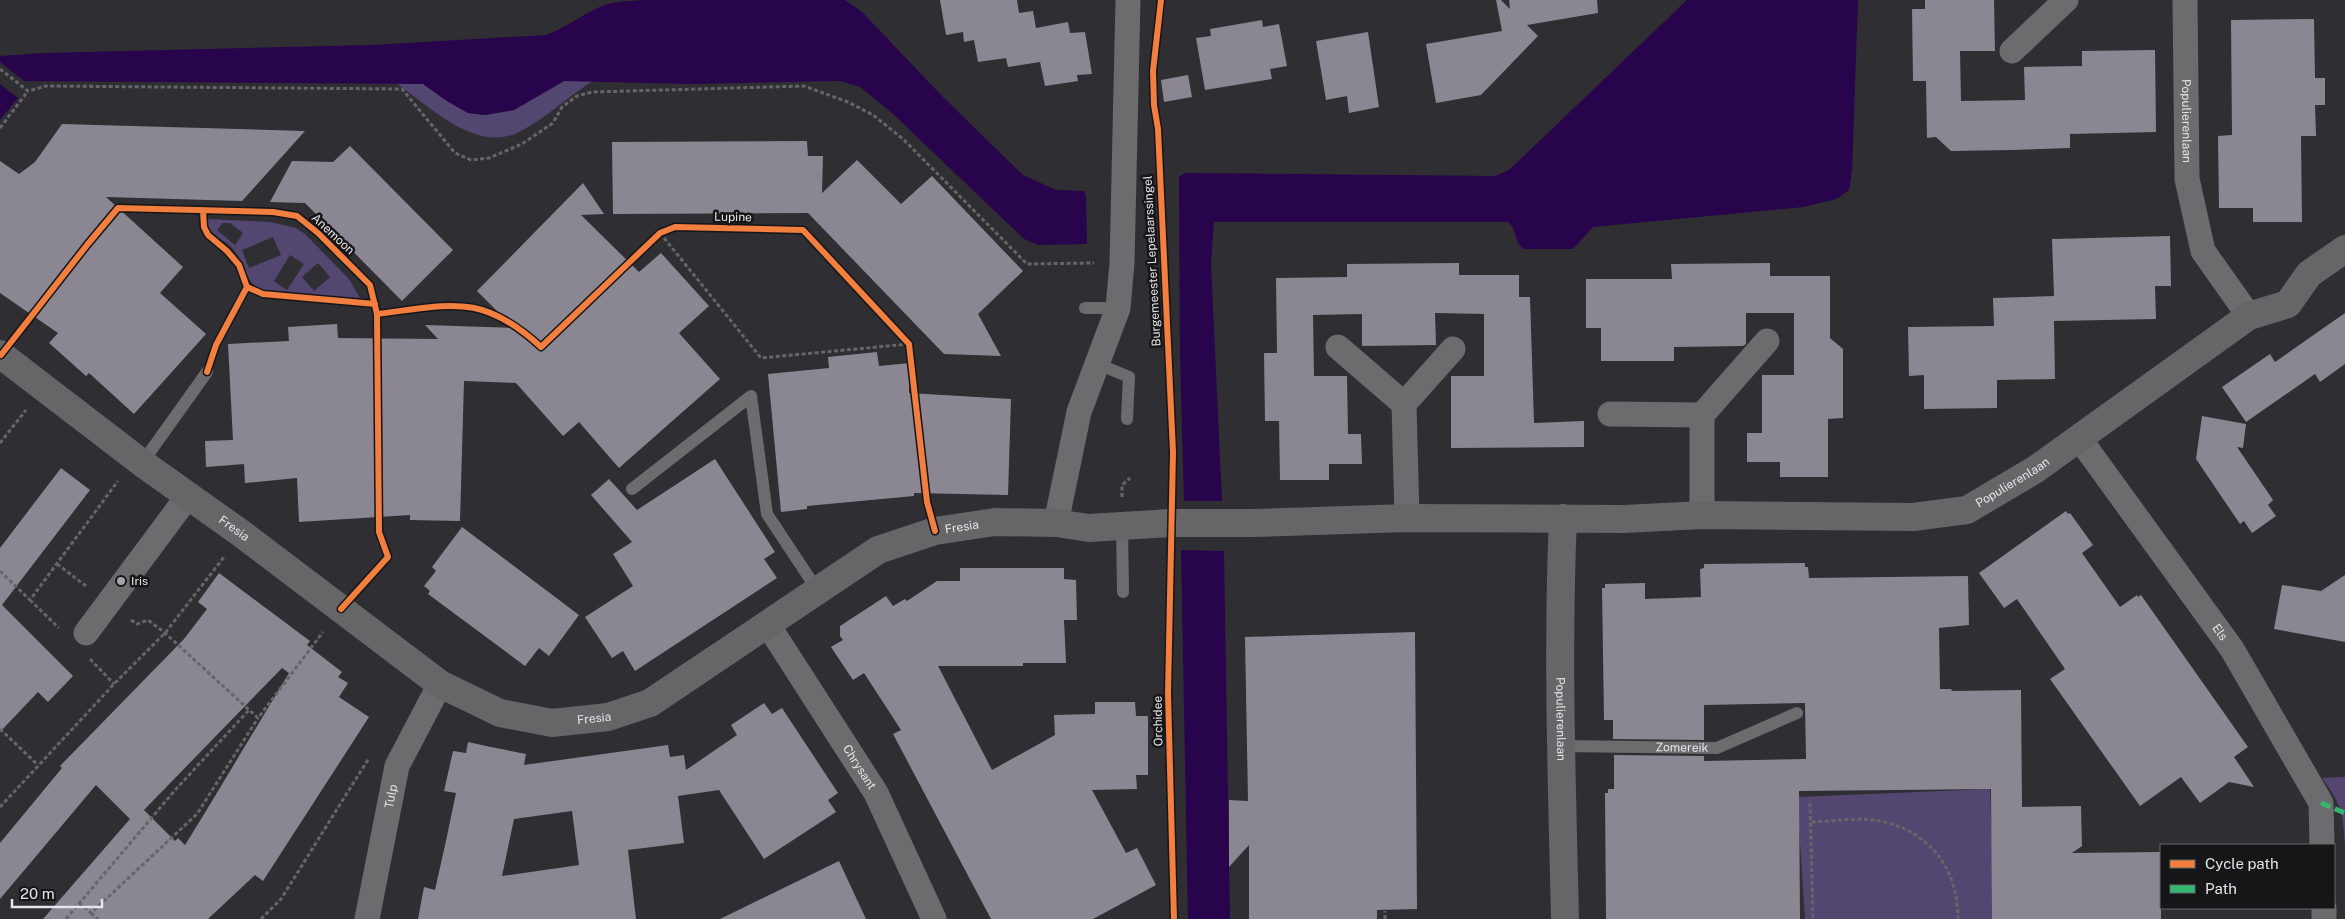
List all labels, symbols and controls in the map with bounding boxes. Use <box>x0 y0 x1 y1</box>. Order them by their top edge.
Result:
street label: Populierenlaan <box>2179 79 2194 163</box>
street label: Burgemeester Lepelaarssingel <box>1141 175 1163 347</box>
street label: Lupine <box>714 210 752 224</box>
street label: Anemoon <box>309 211 357 257</box>
street label: Populierenlaan <box>1973 455 2052 510</box>
street label: Fresia <box>216 513 252 544</box>
street label: Fresia <box>944 518 980 536</box>
place label: Iris <box>131 574 148 588</box>
marker: Iris <box>115 575 127 587</box>
street label: Els <box>2209 621 2230 643</box>
street label: Populierenlaan <box>1553 677 1568 761</box>
street label: Orchidee <box>1151 695 1165 746</box>
street label: Fresia <box>576 710 612 727</box>
street label: Zomereik <box>1656 740 1709 755</box>
street label: Chrysant <box>840 742 879 792</box>
street label: Tulp <box>382 783 400 810</box>
legend <box>2160 844 2335 909</box>
text: Cycle path <box>2205 855 2279 872</box>
scale bar <box>12 876 102 908</box>
text: Path <box>2205 880 2237 897</box>
text: 20 m <box>20 885 55 902</box>

